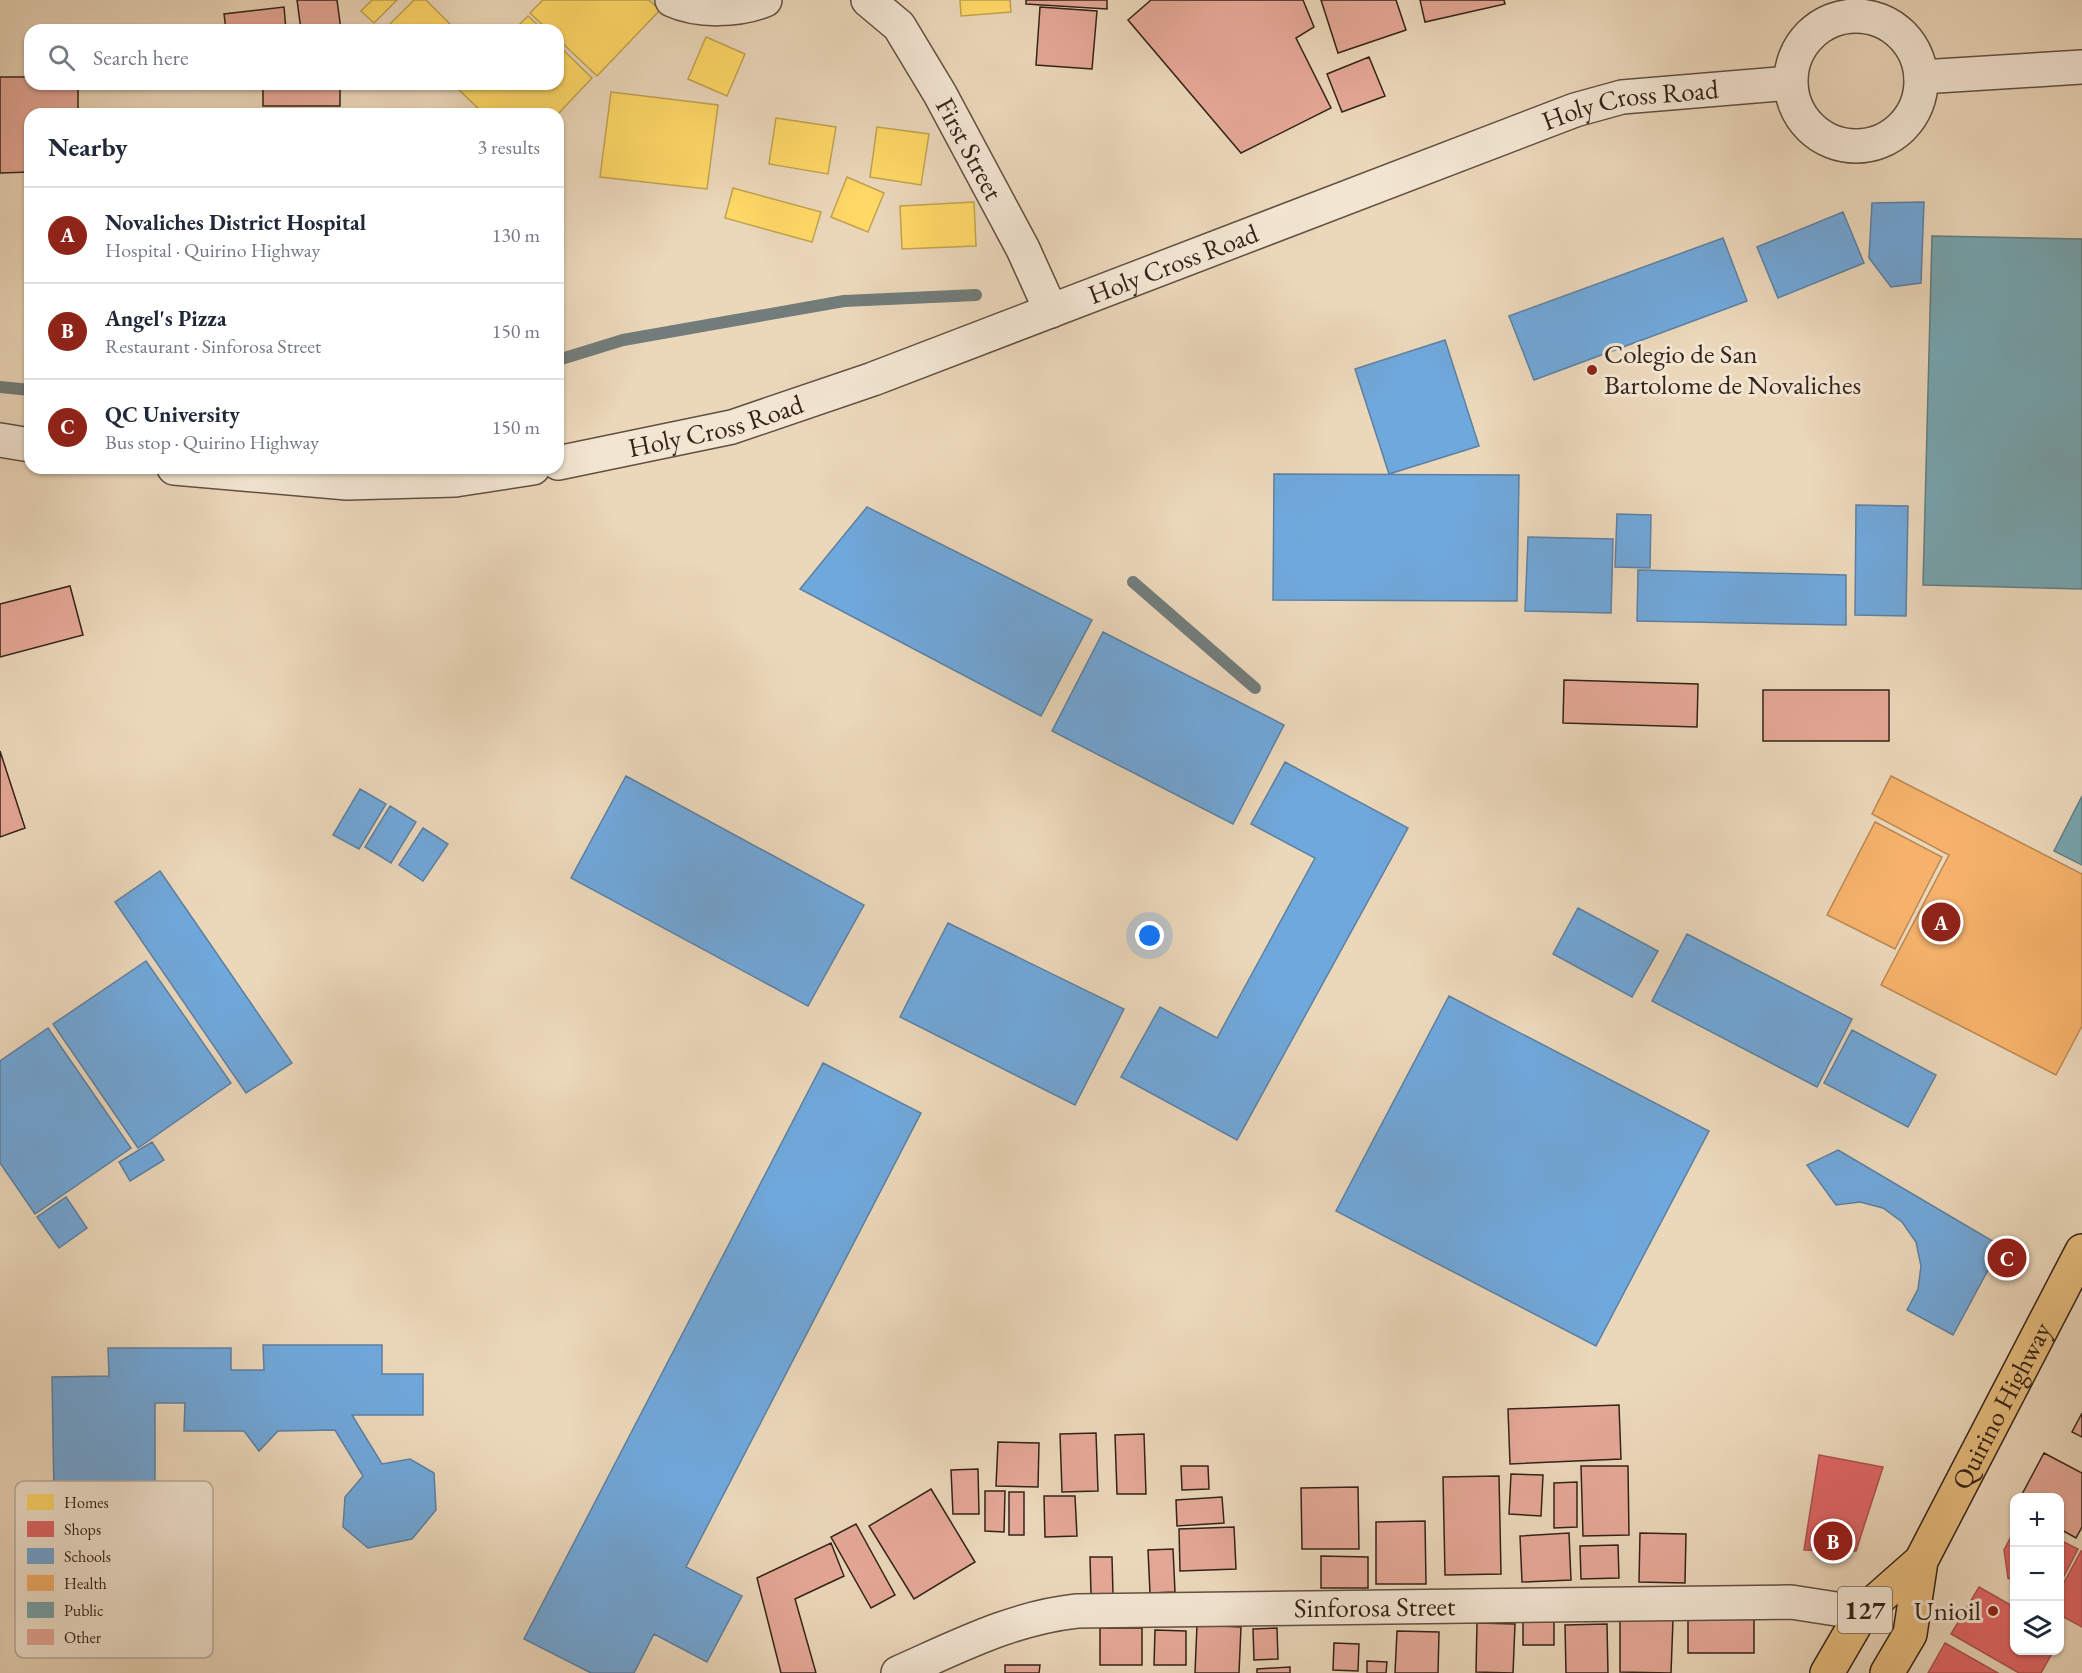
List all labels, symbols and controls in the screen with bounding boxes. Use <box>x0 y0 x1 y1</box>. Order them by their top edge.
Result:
search box <box>24 24 564 90</box>
icon: search <box>45 41 78 74</box>
text: Search here <box>93 43 188 72</box>
street label: Holy Cross Road <box>1537 71 1720 138</box>
street label: First Street <box>928 91 1012 206</box>
text: Nearby <box>48 130 128 164</box>
text: 3 results <box>477 134 540 160</box>
text: Novaliches District Hospital <box>105 208 366 237</box>
street label: Holy Cross Road <box>1083 215 1263 312</box>
text: A <box>60 222 75 248</box>
text: 130 m <box>492 222 540 248</box>
text: Hospital · Quirino Highway <box>105 237 320 263</box>
text: Angel's Pizza <box>105 304 227 333</box>
text: B <box>61 318 74 344</box>
text: 150 m <box>492 318 540 344</box>
text: Restaurant · Sinforosa Street <box>105 333 321 359</box>
place label: Colegio de San Bartolome de Novaliches <box>1604 336 1861 402</box>
marker: Colegio de San Bartolome de Novaliches <box>1585 363 1599 377</box>
street label: Holy Cross Road <box>625 386 808 465</box>
text: QC University <box>105 400 240 429</box>
text: C <box>60 414 75 440</box>
text: 150 m <box>492 414 540 440</box>
text: Bus stop · Quirino Highway <box>105 429 319 455</box>
pin: A <box>1922 900 1960 944</box>
your location <box>1135 921 1164 950</box>
pin: C <box>1988 1236 2026 1280</box>
street label: Quirino Highway <box>1943 1316 2059 1495</box>
legend <box>15 1481 213 1658</box>
text: Homes <box>64 1492 109 1513</box>
map controls <box>2010 1493 2064 1655</box>
button: + <box>2010 1493 2064 1547</box>
pin: B <box>1814 1518 1852 1564</box>
text: Shops <box>64 1519 101 1540</box>
text: Schools <box>64 1546 111 1567</box>
button: − <box>2010 1547 2064 1601</box>
text: Health <box>64 1573 107 1594</box>
road number: 127 <box>1838 1587 1892 1633</box>
street label: Sinforosa Street <box>1294 1588 1456 1625</box>
place label: Unioil <box>1914 1593 1981 1628</box>
text: Public <box>64 1600 104 1621</box>
button: layers <box>2010 1601 2064 1655</box>
marker: Unioil <box>1986 1604 2000 1618</box>
text: Other <box>64 1627 102 1648</box>

